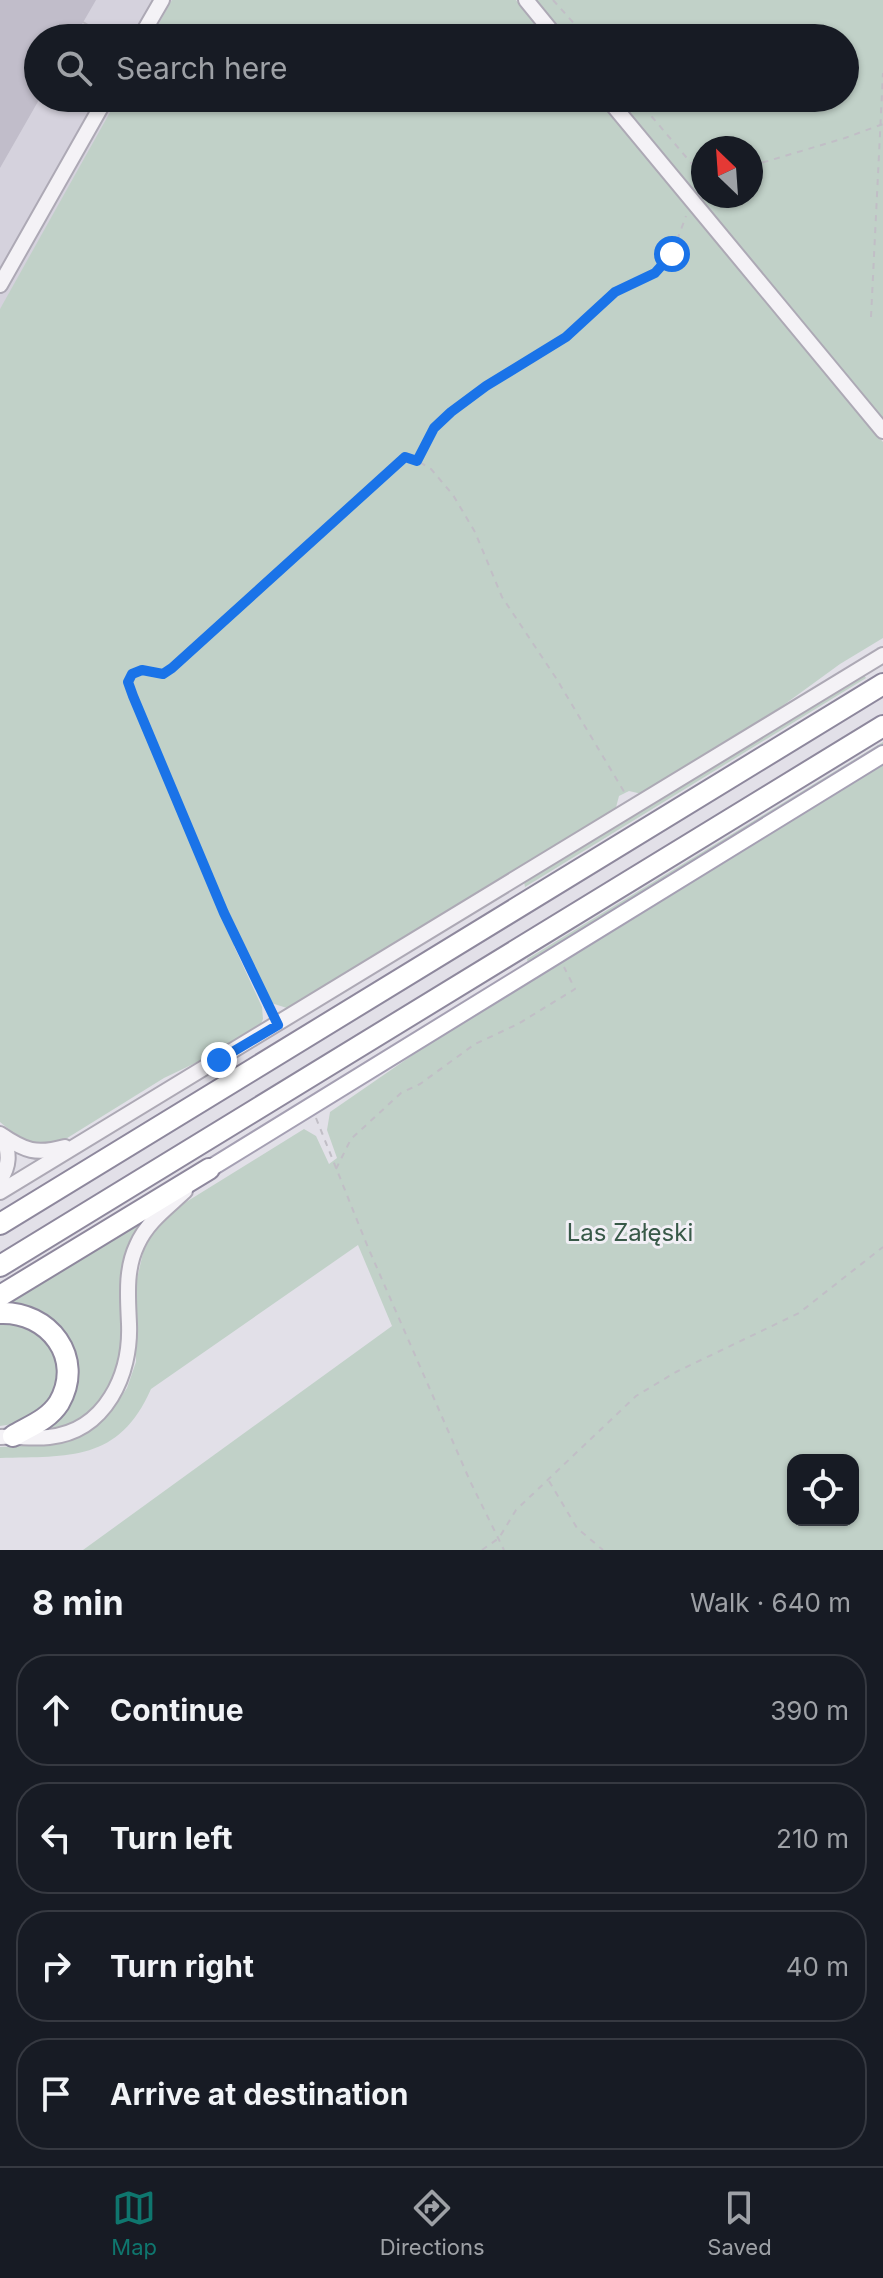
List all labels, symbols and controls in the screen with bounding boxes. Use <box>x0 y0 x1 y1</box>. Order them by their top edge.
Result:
search box <box>24 24 859 112</box>
icon: search <box>52 46 96 90</box>
text: Search here <box>116 50 288 86</box>
north arrow <box>691 136 763 208</box>
route start <box>654 236 690 272</box>
route end <box>201 1042 237 1078</box>
park label: Las Załęski <box>567 1218 693 1247</box>
map controls <box>787 1454 859 1526</box>
button: locate <box>787 1454 859 1526</box>
text: 8 min <box>32 1582 124 1623</box>
text: Walk · 640 m <box>690 1587 851 1618</box>
icon: ahead <box>34 1688 78 1732</box>
text: Continue <box>110 1692 244 1728</box>
text: 390 m <box>770 1695 849 1726</box>
icon: left <box>34 1816 78 1860</box>
text: Turn left <box>110 1820 232 1856</box>
text: 210 m <box>776 1823 849 1854</box>
icon: right <box>34 1944 78 1988</box>
text: Turn right <box>110 1948 254 1984</box>
text: 40 m <box>786 1951 849 1982</box>
icon: arrive <box>34 2072 78 2116</box>
text: Arrive at destination <box>110 2076 408 2112</box>
tab: Map <box>111 2186 157 2260</box>
tab: Directions <box>380 2186 485 2260</box>
tab: Saved <box>707 2186 772 2260</box>

